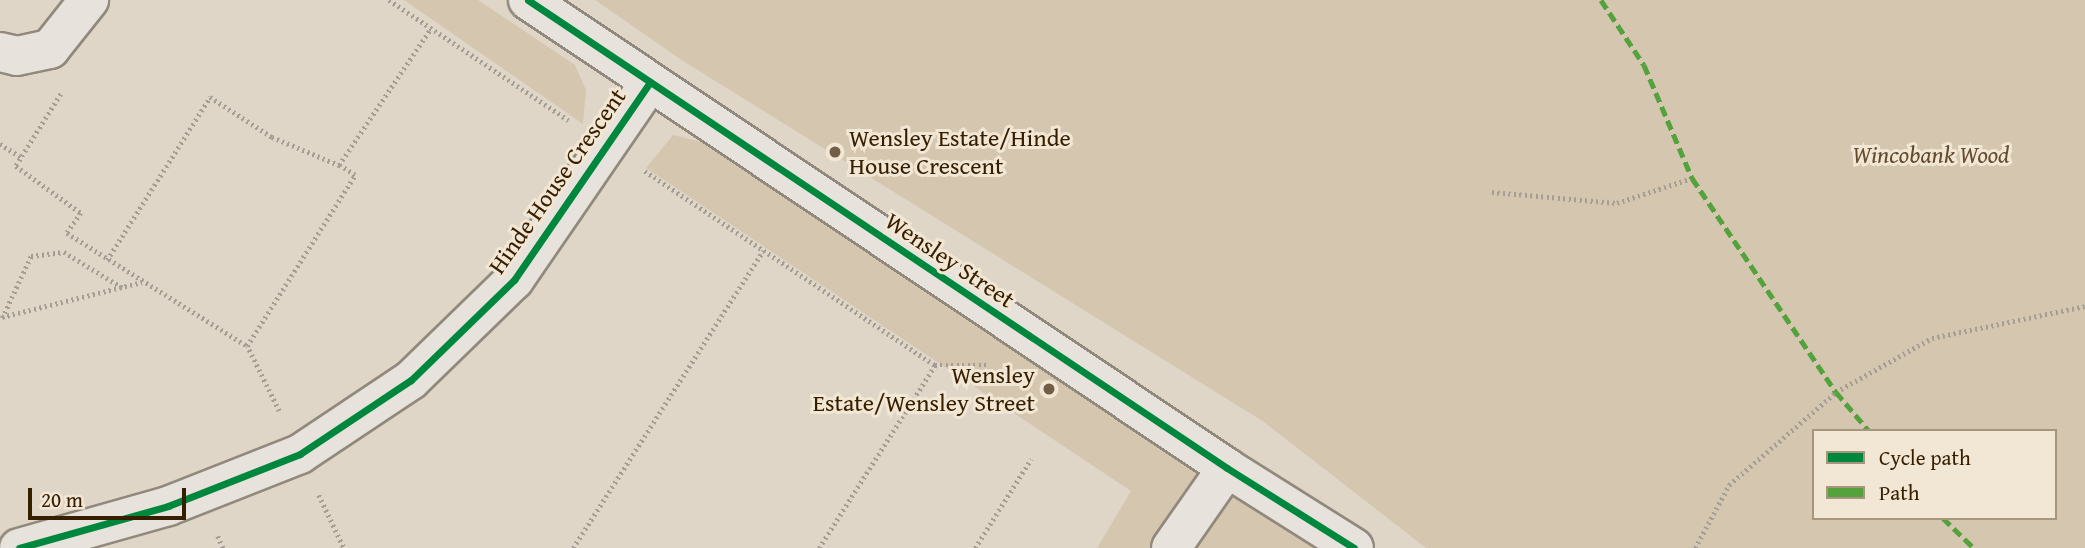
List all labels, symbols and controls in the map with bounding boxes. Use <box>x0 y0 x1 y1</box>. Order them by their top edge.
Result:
street label: Hinde House Crescent <box>482 83 632 279</box>
place label: Wensley Estate/Hinde House Crescent <box>849 124 1071 180</box>
park label: Wincobank Wood <box>1852 141 2010 169</box>
marker: Wensley Estate/Hinde House Crescent <box>827 144 843 160</box>
street label: Wensley Street <box>880 206 1020 314</box>
place label: Wensley Estate/Wensley Street <box>813 361 1035 417</box>
marker: Wensley Estate/Wensley Street <box>1041 381 1057 397</box>
legend <box>1812 429 2057 520</box>
text: Cycle path <box>1879 442 1971 473</box>
scale bar <box>32 475 189 518</box>
text: Path <box>1879 477 1919 508</box>
text: 20 m <box>41 484 83 515</box>

